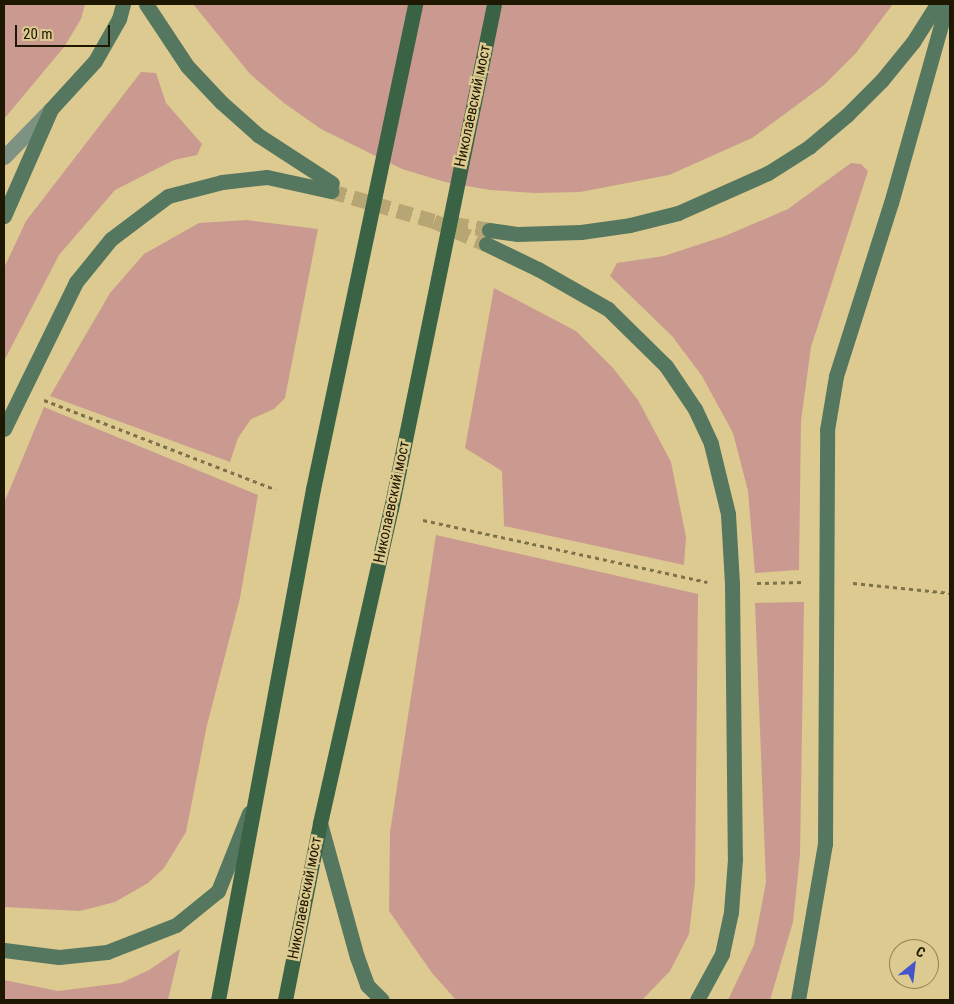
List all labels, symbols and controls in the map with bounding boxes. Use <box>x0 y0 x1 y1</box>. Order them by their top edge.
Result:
scale bar <box>18 15 112 47</box>
text: 20 m <box>23 25 53 43</box>
street label: Николаевский мост <box>451 43 495 169</box>
street label: Николаевский мост <box>370 439 414 565</box>
street label: Николаевский мост <box>284 835 326 961</box>
north arrow <box>889 939 939 989</box>
text: С <box>913 943 928 961</box>

